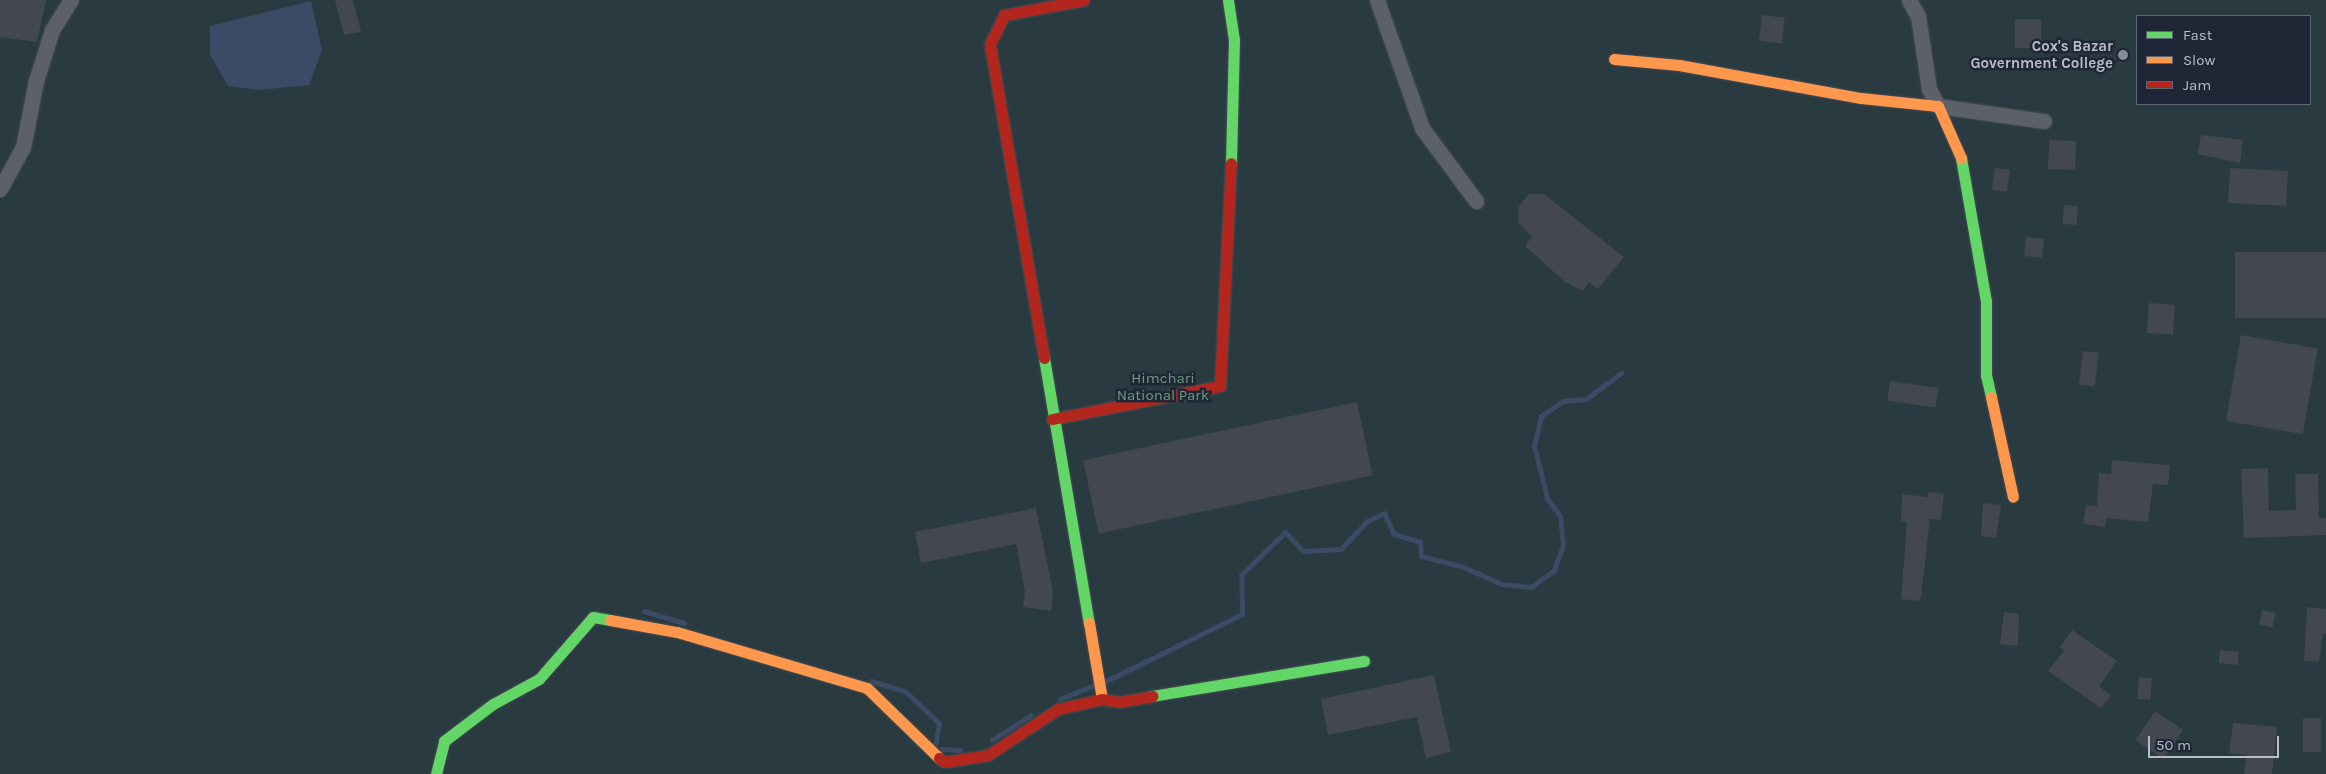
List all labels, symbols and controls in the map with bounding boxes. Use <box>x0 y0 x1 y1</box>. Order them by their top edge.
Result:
legend <box>2136 15 2311 105</box>
text: Fast <box>2183 26 2212 44</box>
place label: Cox's Bazar Government College <box>1970 37 2113 72</box>
marker: Cox's Bazar Government College <box>2117 49 2129 61</box>
text: Slow <box>2183 51 2215 69</box>
text: Jam <box>2183 76 2211 94</box>
park label: Himchari National Park <box>1117 369 1209 404</box>
scale bar <box>2151 726 2282 758</box>
text: 50 m <box>2156 736 2191 754</box>

